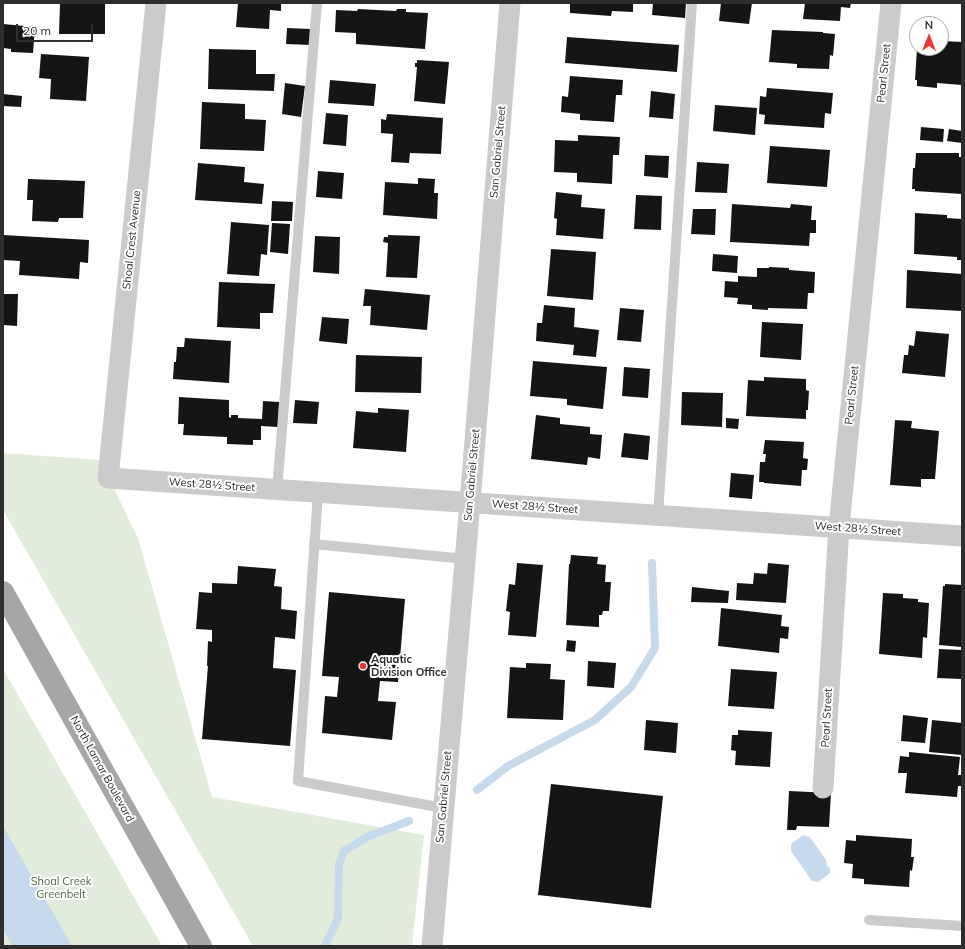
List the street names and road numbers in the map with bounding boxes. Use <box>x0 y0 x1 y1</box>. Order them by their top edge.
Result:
street label: Pearl Street <box>874 43 894 103</box>
street label: San Gabriel Street <box>487 105 509 199</box>
street label: Shoal Crest Avenue <box>120 190 144 290</box>
street label: Pearl Street <box>842 365 862 425</box>
street label: San Gabriel Street <box>461 428 483 522</box>
street label: West 28½ Street <box>168 475 256 495</box>
street label: West 28½ Street <box>491 497 579 517</box>
street label: West 28½ Street <box>814 519 902 539</box>
street label: Pearl Street <box>819 688 835 748</box>
street label: North Lamar Boulevard <box>67 714 137 824</box>
street label: San Gabriel Street <box>433 750 455 844</box>

